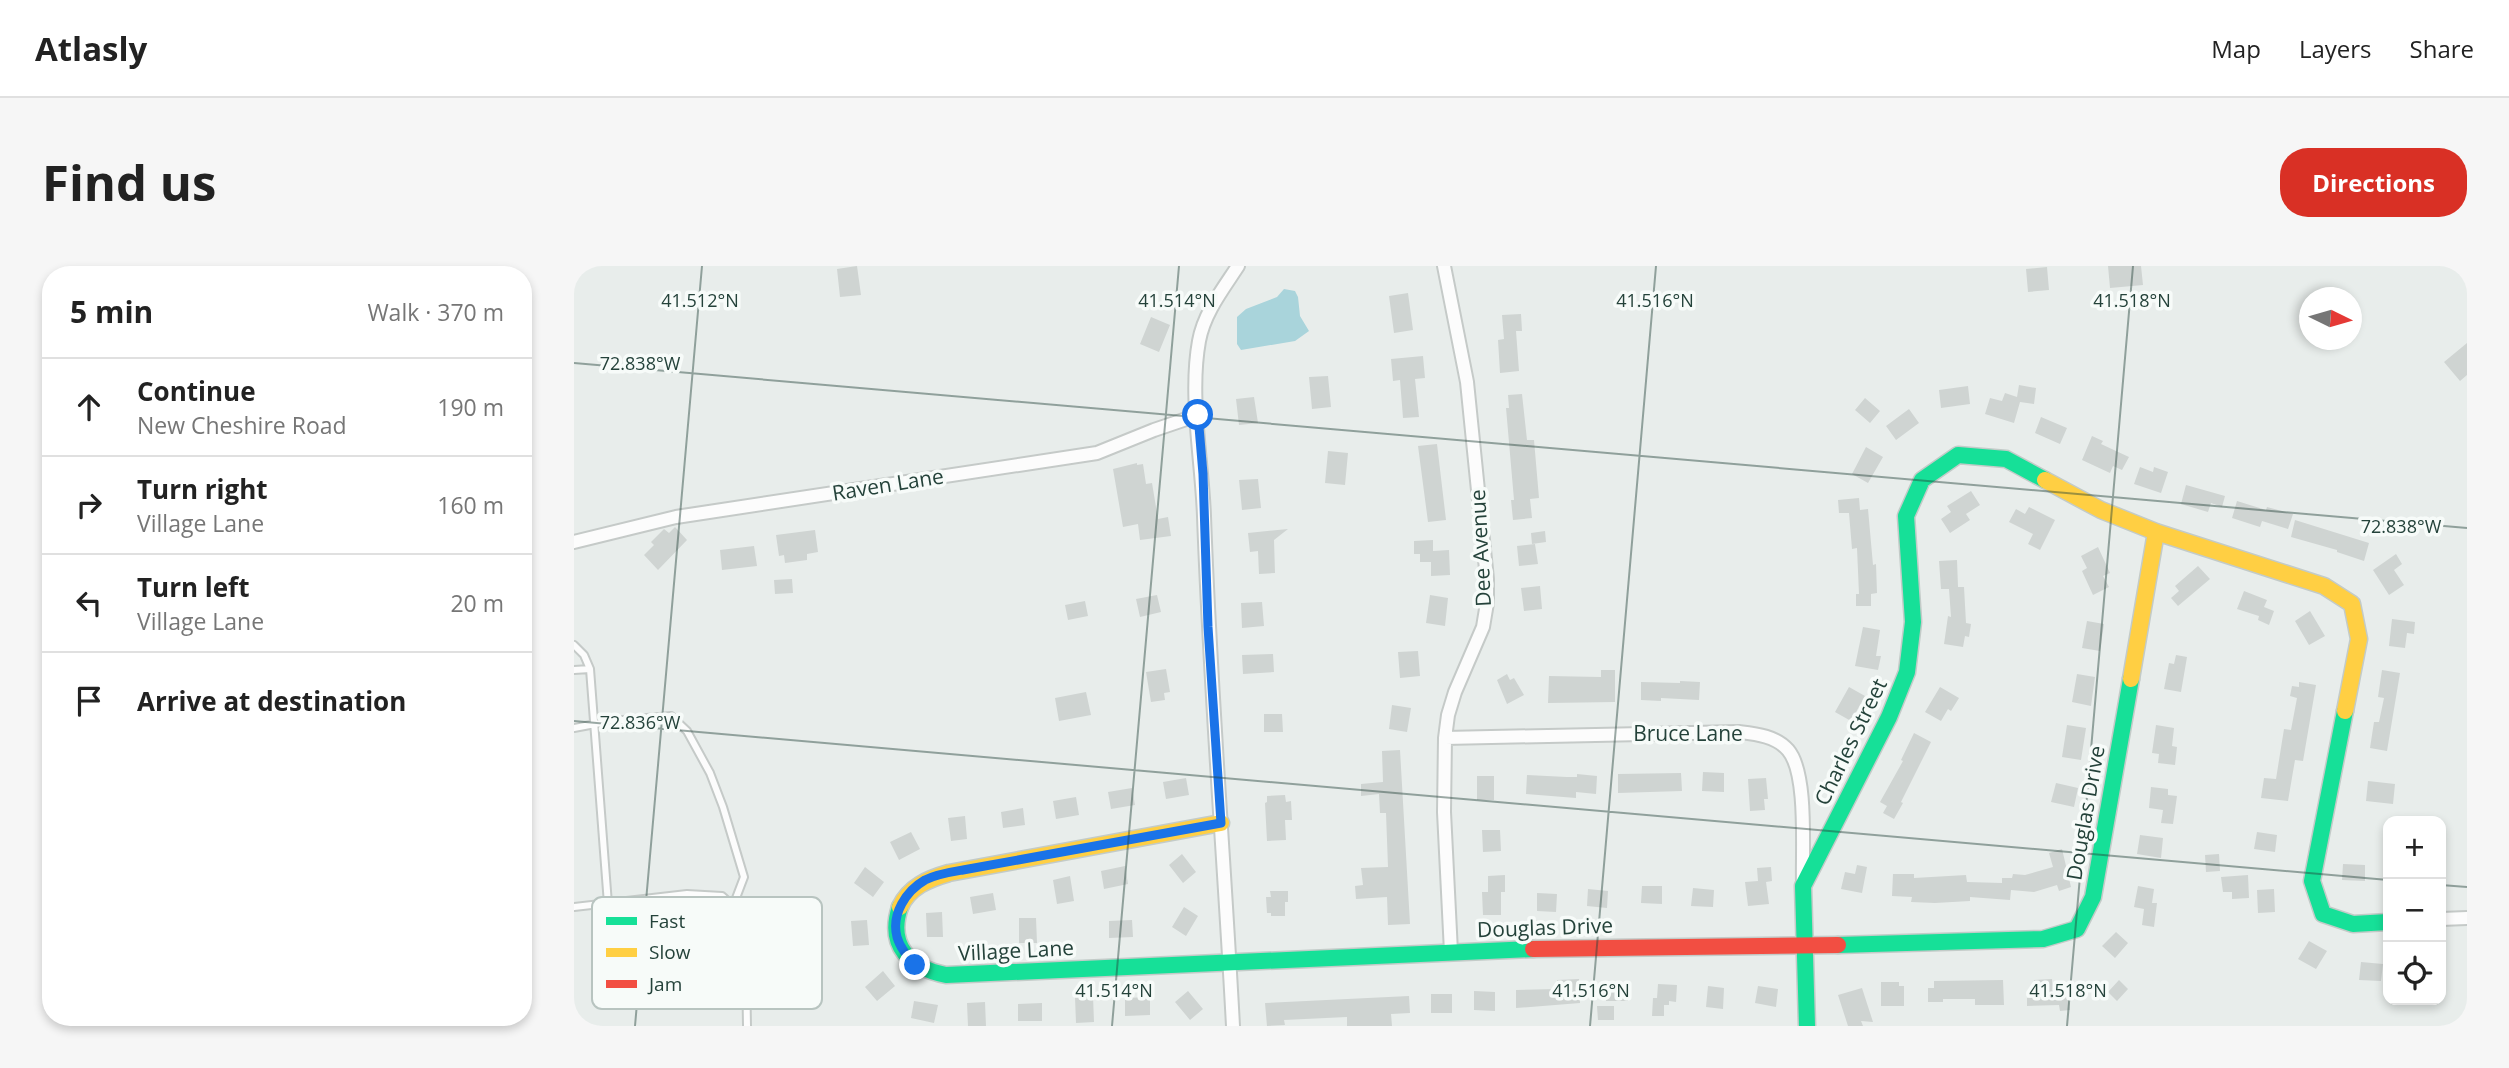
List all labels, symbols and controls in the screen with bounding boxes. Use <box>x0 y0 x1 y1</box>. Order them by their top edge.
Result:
text: Atlasly <box>35 26 147 71</box>
text: Map <box>2211 32 2261 65</box>
text: Layers <box>2299 32 2372 65</box>
text: Share <box>2410 32 2474 65</box>
button: Directions <box>2280 148 2467 217</box>
text: Find us <box>42 149 216 215</box>
north arrow <box>2299 287 2362 350</box>
text: 41.512°N <box>661 288 739 312</box>
text: 41.514°N <box>1138 288 1216 312</box>
text: 41.516°N <box>1616 288 1694 312</box>
text: 41.518°N <box>2093 288 2171 312</box>
text: 5 min <box>70 291 153 332</box>
text: Walk · 370 m <box>367 296 504 328</box>
text: 72.838°W <box>600 351 681 375</box>
text: Continue <box>137 373 256 409</box>
icon: ahead <box>70 388 108 426</box>
text: 190 m <box>437 391 504 423</box>
route start <box>1182 399 1213 430</box>
text: New Cheshire Road <box>137 409 347 441</box>
street label: Raven Lane <box>830 461 946 507</box>
text: Turn right <box>137 471 268 507</box>
icon: right <box>70 486 108 524</box>
text: 160 m <box>437 489 504 521</box>
street label: Dee Avenue <box>1463 489 1497 607</box>
text: Village Lane <box>137 507 264 539</box>
text: 72.838°W <box>2361 514 2442 538</box>
text: Turn left <box>137 569 249 605</box>
icon: left <box>70 584 108 622</box>
text: 20 m <box>450 587 504 619</box>
text: Village Lane <box>137 605 264 637</box>
street label: Charles Street <box>1807 674 1893 810</box>
icon: arrive <box>70 682 108 720</box>
text: Arrive at destination <box>137 683 406 719</box>
text: 72.836°W <box>600 710 681 734</box>
street label: Bruce Lane <box>1633 719 1743 747</box>
street label: Douglas Drive <box>2059 743 2111 882</box>
map controls <box>2383 816 2446 1005</box>
button: + <box>2383 816 2446 879</box>
button: − <box>2383 879 2446 942</box>
legend <box>592 897 822 1009</box>
text: Fast <box>649 908 685 934</box>
street label: Douglas Drive <box>1477 911 1613 943</box>
street label: Village Lane <box>957 933 1075 967</box>
text: Slow <box>649 939 691 965</box>
button: locate <box>2383 942 2446 1005</box>
route end <box>899 949 930 980</box>
text: Jam <box>647 971 682 997</box>
text: 41.514°N <box>1075 978 1153 1002</box>
text: 41.516°N <box>1552 978 1630 1002</box>
text: 41.518°N <box>2029 978 2107 1002</box>

